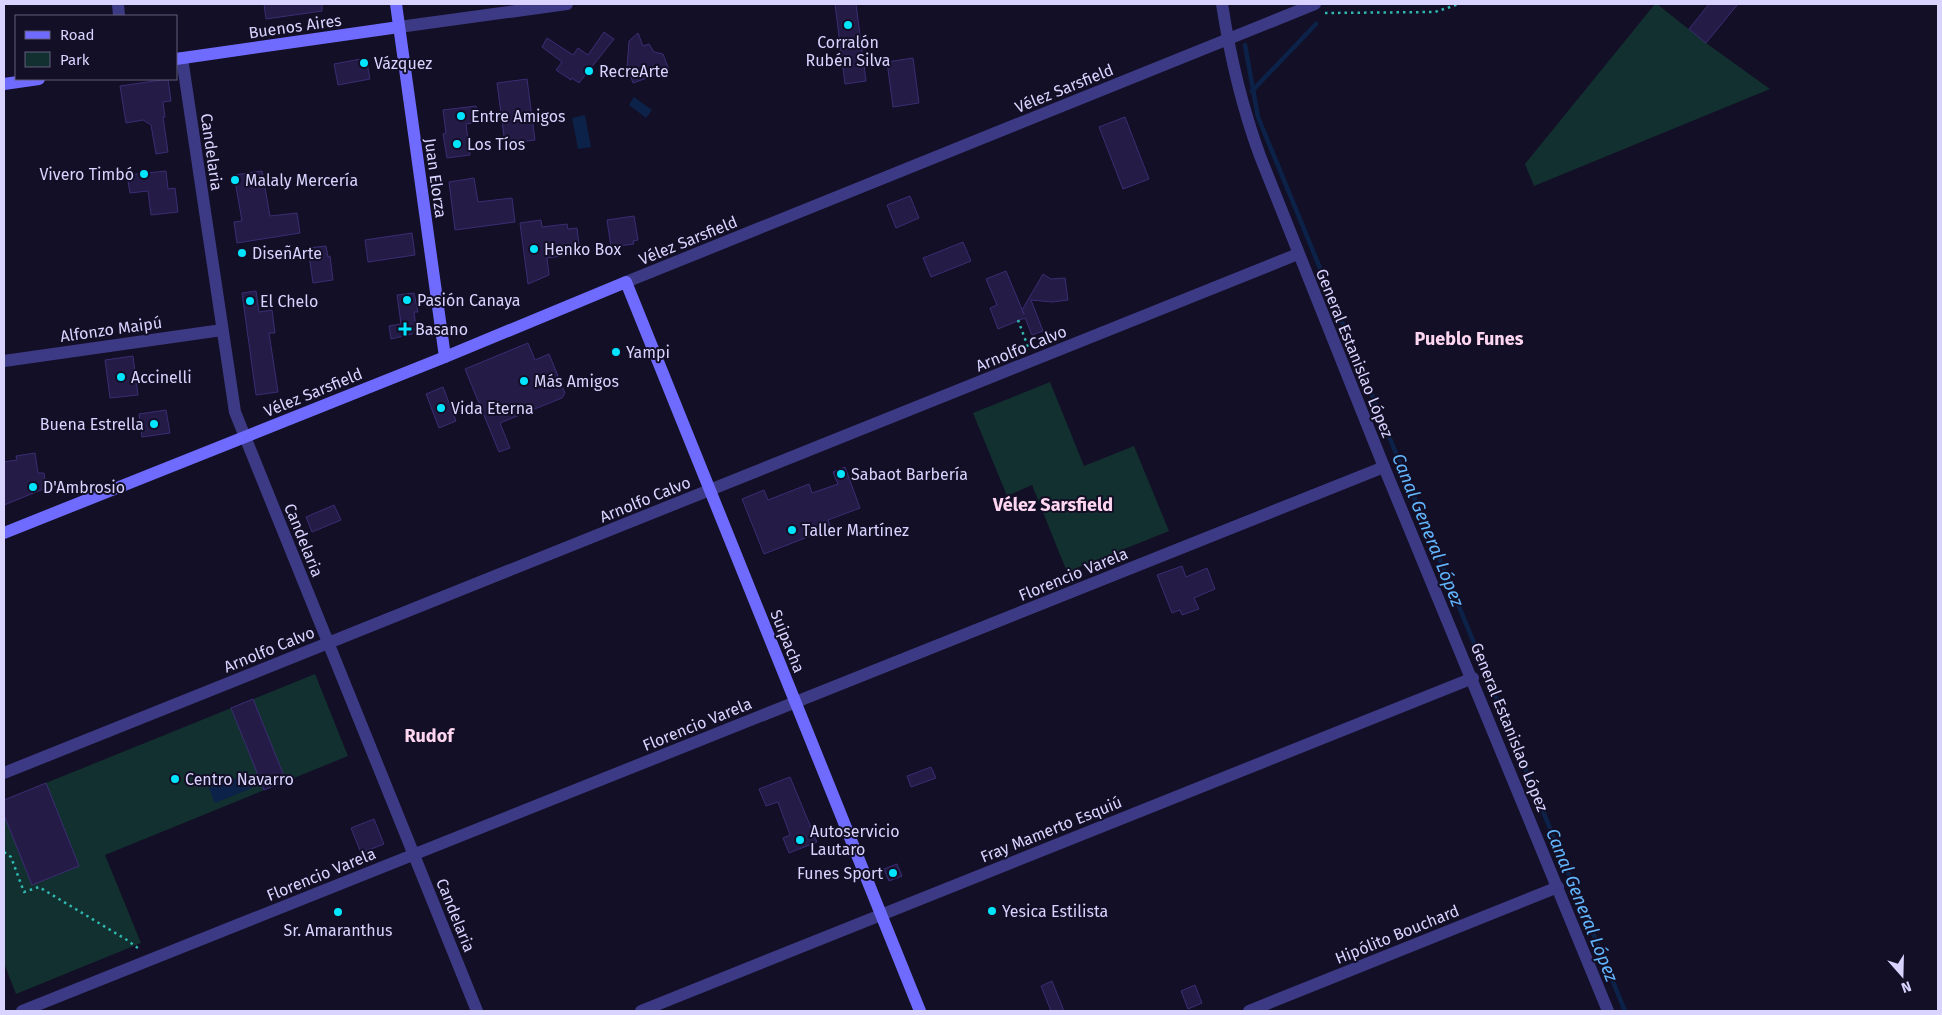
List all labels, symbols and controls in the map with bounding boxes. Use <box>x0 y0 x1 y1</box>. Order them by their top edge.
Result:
street label: Buenos Aires <box>247 11 343 42</box>
legend <box>15 15 178 80</box>
marker: Corralón Rubén Silva <box>842 19 854 31</box>
text: Road <box>60 26 95 44</box>
place label: Corralón Rubén Silva <box>806 33 890 70</box>
text: Park <box>60 51 90 69</box>
place label: Vázquez <box>374 54 432 73</box>
marker: Vázquez <box>358 57 370 69</box>
street label: Vélez Sarsfield <box>1012 60 1116 117</box>
place label: RecreArte <box>599 62 669 81</box>
marker: RecreArte <box>583 65 595 77</box>
place label: Entre Amigos <box>471 107 565 126</box>
marker: Entre Amigos <box>455 110 467 122</box>
street label: Candelaria <box>197 112 226 192</box>
place label: Los Tíos <box>467 135 525 154</box>
street label: Juan Elorza <box>421 137 451 219</box>
marker: Los Tíos <box>451 138 463 150</box>
place label: Vivero Timbó <box>39 165 134 184</box>
marker: Vivero Timbó <box>138 168 150 180</box>
place label: Malaly Mercería <box>245 171 358 190</box>
marker: Malaly Mercería <box>229 174 241 186</box>
street label: Vélez Sarsfield <box>636 212 740 269</box>
place label: Henko Box <box>544 240 622 259</box>
marker: Henko Box <box>528 243 540 255</box>
place label: DiseñArte <box>252 244 322 263</box>
marker: DiseñArte <box>236 247 248 259</box>
street label: General Estanislao López <box>1312 266 1397 440</box>
place label: Pasión Canaya <box>417 291 521 310</box>
place label: El Chelo <box>260 292 318 311</box>
marker: Pasión Canaya <box>401 294 413 306</box>
marker: El Chelo <box>244 295 256 307</box>
street label: Alfonzo Maipú <box>59 313 163 346</box>
place label: Basano <box>415 320 468 339</box>
street label: Arnolfo Calvo <box>973 322 1070 375</box>
marker: Basano <box>399 323 411 335</box>
district label: Pueblo Funes <box>1415 328 1524 350</box>
place label: Yampi <box>626 343 670 362</box>
marker: Yampi <box>610 346 622 358</box>
street label: Vélez Sarsfield <box>261 364 365 421</box>
place label: Accinelli <box>131 368 192 387</box>
marker: Accinelli <box>115 371 127 383</box>
place label: Más Amigos <box>534 372 619 391</box>
marker: Más Amigos <box>518 375 530 387</box>
place label: Vida Eterna <box>451 399 534 418</box>
marker: Vida Eterna <box>435 402 447 414</box>
place label: Buena Estrella <box>40 415 144 434</box>
marker: Buena Estrella <box>148 418 160 430</box>
water label: Canal General López <box>1387 450 1469 610</box>
place label: Sabaot Barbería <box>851 465 968 484</box>
marker: Sabaot Barbería <box>835 468 847 480</box>
street label: Arnolfo Calvo <box>597 473 694 526</box>
place label: D'Ambrosio <box>43 478 125 497</box>
marker: D'Ambrosio <box>27 481 39 493</box>
district label: Vélez Sarsfield <box>992 494 1113 516</box>
street label: Candelaria <box>280 501 327 580</box>
place label: Taller Martínez <box>802 521 909 540</box>
marker: Taller Martínez <box>786 524 798 536</box>
street label: Florencio Varela <box>1016 544 1130 605</box>
street label: Suipacha <box>766 607 809 675</box>
street label: Arnolfo Calvo <box>221 623 318 676</box>
street label: General Estanislao López <box>1467 640 1552 814</box>
street label: Florencio Varela <box>640 694 754 755</box>
district label: Rudof <box>404 725 455 747</box>
place label: Centro Navarro <box>185 770 294 789</box>
marker: Centro Navarro <box>169 773 181 785</box>
street label: Fray Mamerto Esquiú <box>978 792 1125 867</box>
place label: Autoservicio Lautaro <box>810 822 900 859</box>
water label: Canal General López <box>1541 825 1623 985</box>
marker: Autoservicio Lautaro <box>794 834 806 846</box>
street label: Florencio Varela <box>264 844 378 905</box>
place label: Funes Sport <box>797 864 883 883</box>
marker: Funes Sport <box>887 867 899 879</box>
street label: Candelaria <box>432 876 479 955</box>
street label: Hipólito Bouchard <box>1332 901 1462 968</box>
place label: Yesica Estilista <box>1002 902 1108 921</box>
marker: Yesica Estilista <box>986 905 998 917</box>
marker: Sr. Amaranthus <box>332 906 344 918</box>
place label: Sr. Amaranthus <box>284 921 392 940</box>
north arrow <box>1877 950 1927 1000</box>
text: N <box>1899 977 1914 996</box>

